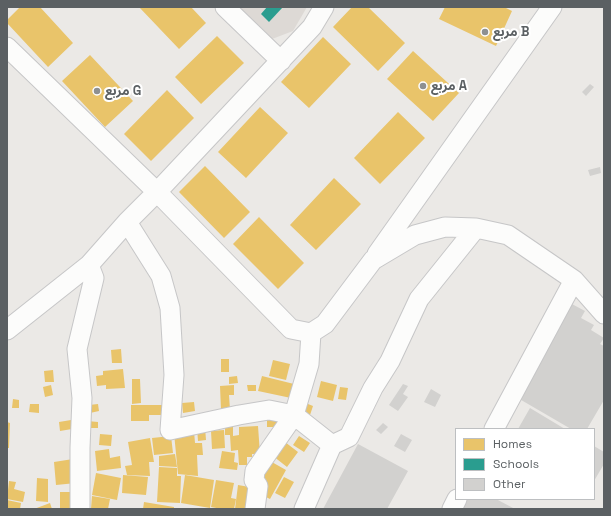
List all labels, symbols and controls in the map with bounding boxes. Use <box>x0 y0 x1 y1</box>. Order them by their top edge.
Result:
place label: مربع B <box>493 24 529 40</box>
marker: مربع B <box>480 27 490 37</box>
place label: مربع A <box>431 78 467 94</box>
marker: مربع A <box>418 81 428 91</box>
place label: مربع G <box>105 83 141 99</box>
marker: مربع G <box>92 86 102 96</box>
legend <box>455 428 595 500</box>
text: Homes <box>493 436 532 452</box>
text: Schools <box>493 456 539 472</box>
text: Other <box>493 476 526 492</box>

